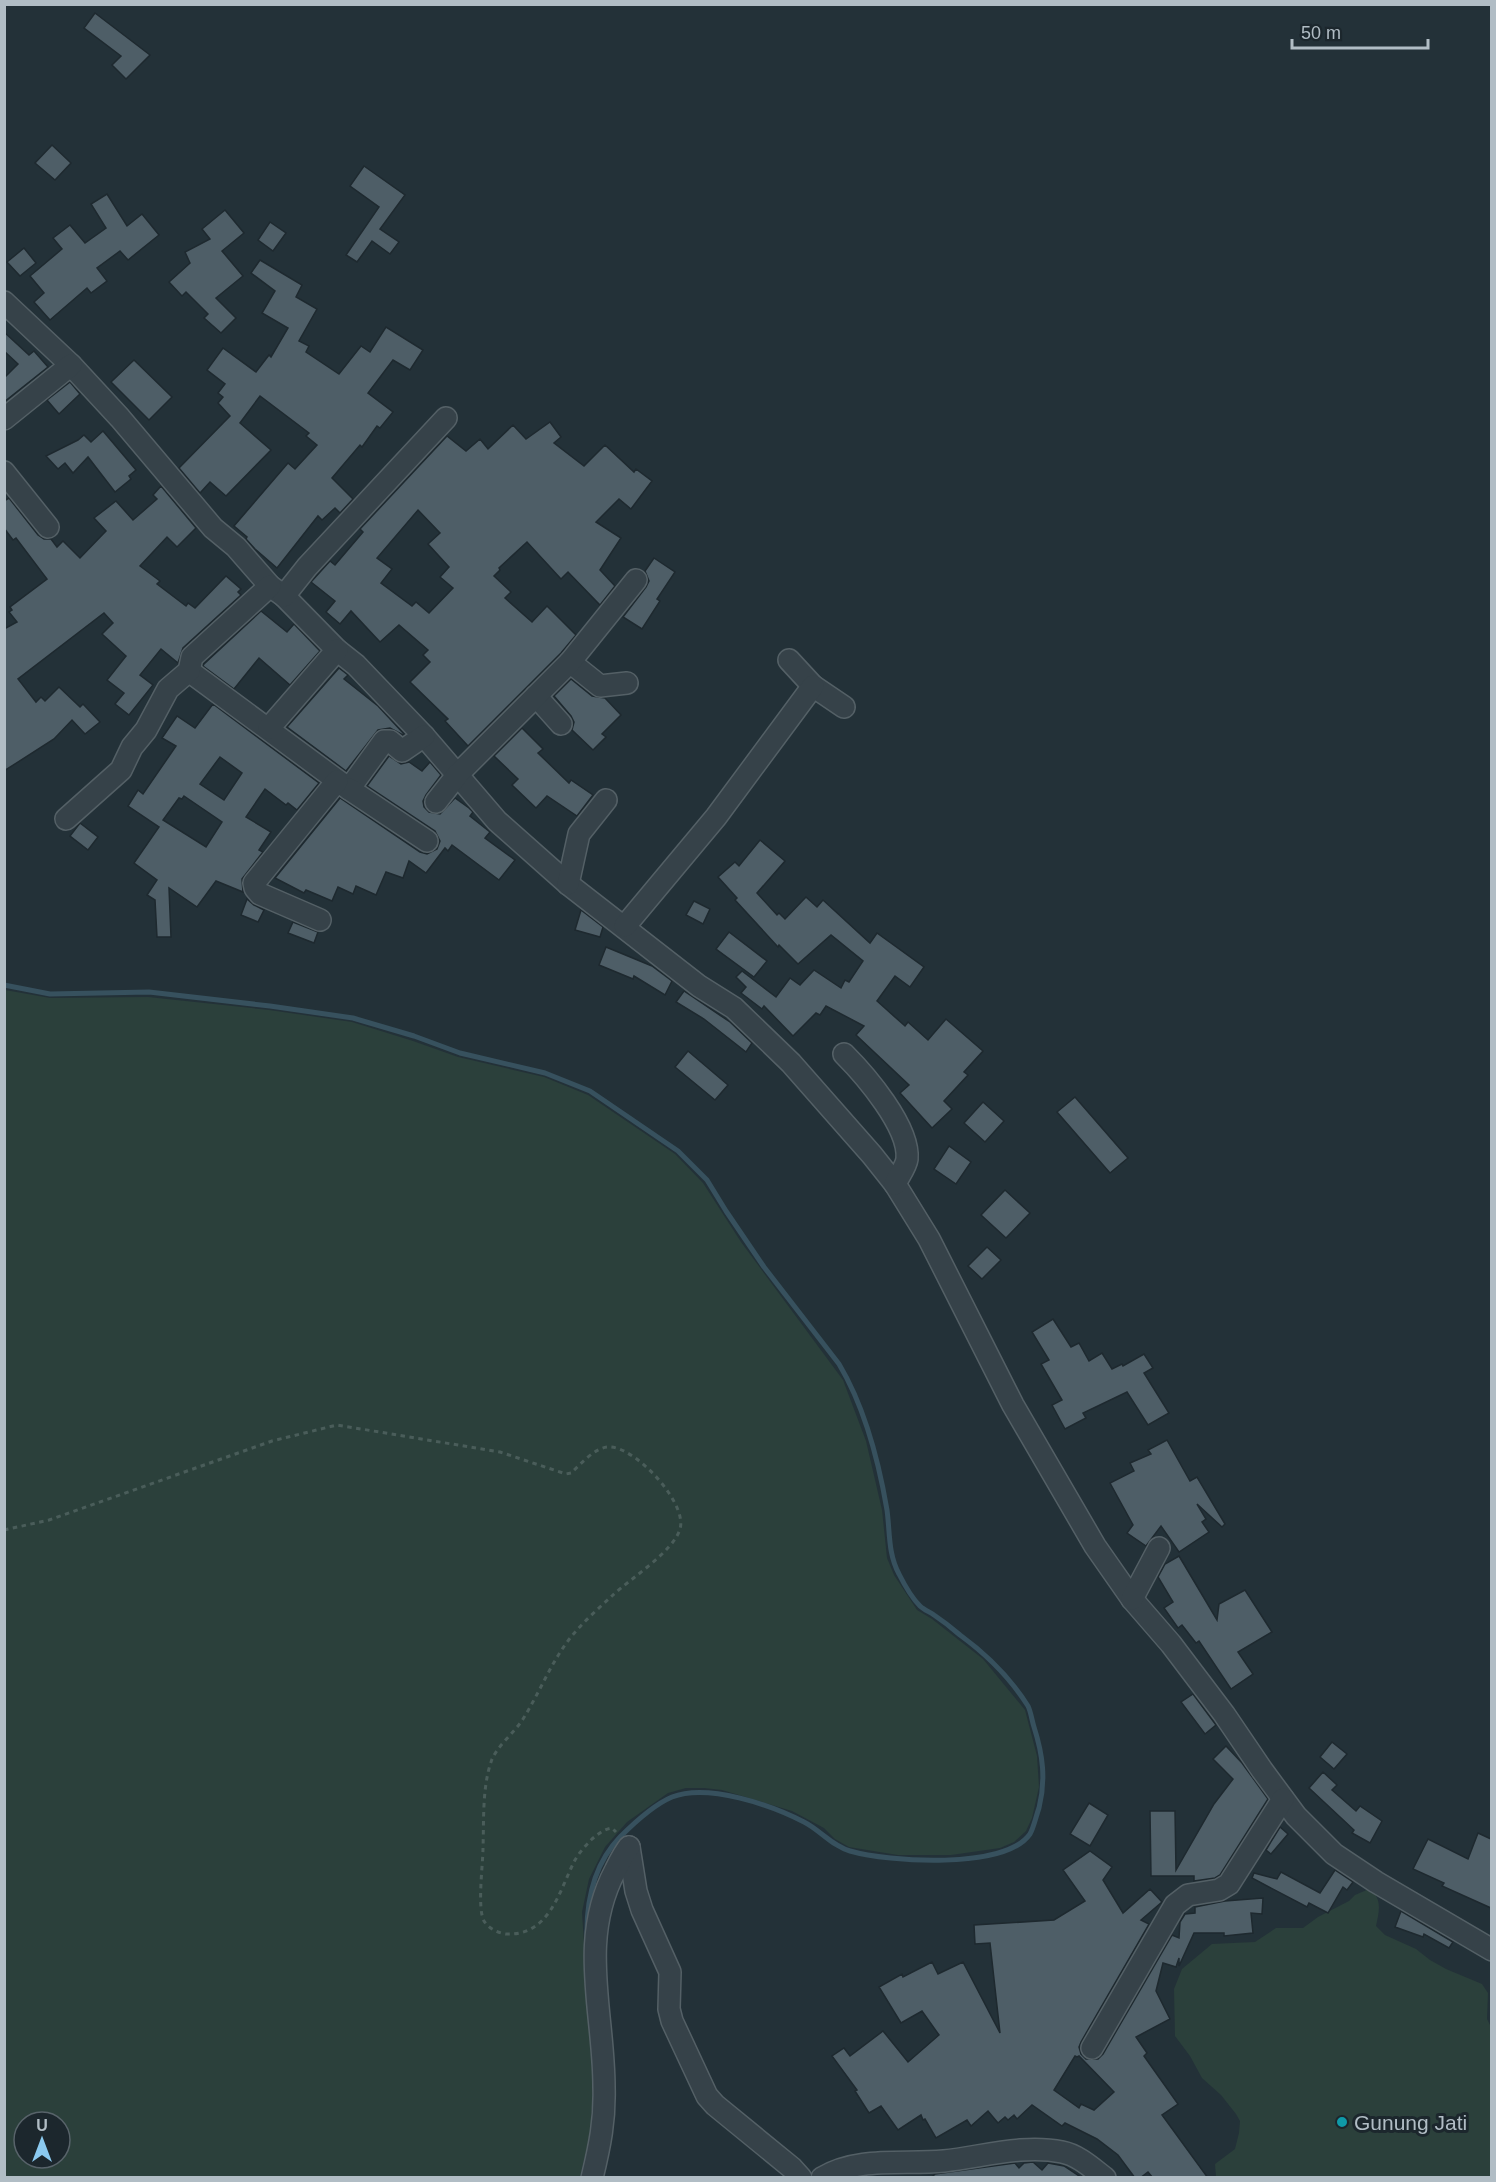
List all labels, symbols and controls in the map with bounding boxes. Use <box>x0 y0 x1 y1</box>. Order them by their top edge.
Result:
scale bar <box>1292 12 1428 50</box>
text: 50 m <box>1301 23 1341 43</box>
north arrow <box>12 2110 72 2170</box>
place label: Gunung Jati <box>1354 2111 1467 2134</box>
marker: Gunung Jati <box>1335 2115 1349 2129</box>
text: U <box>36 2117 48 2134</box>

